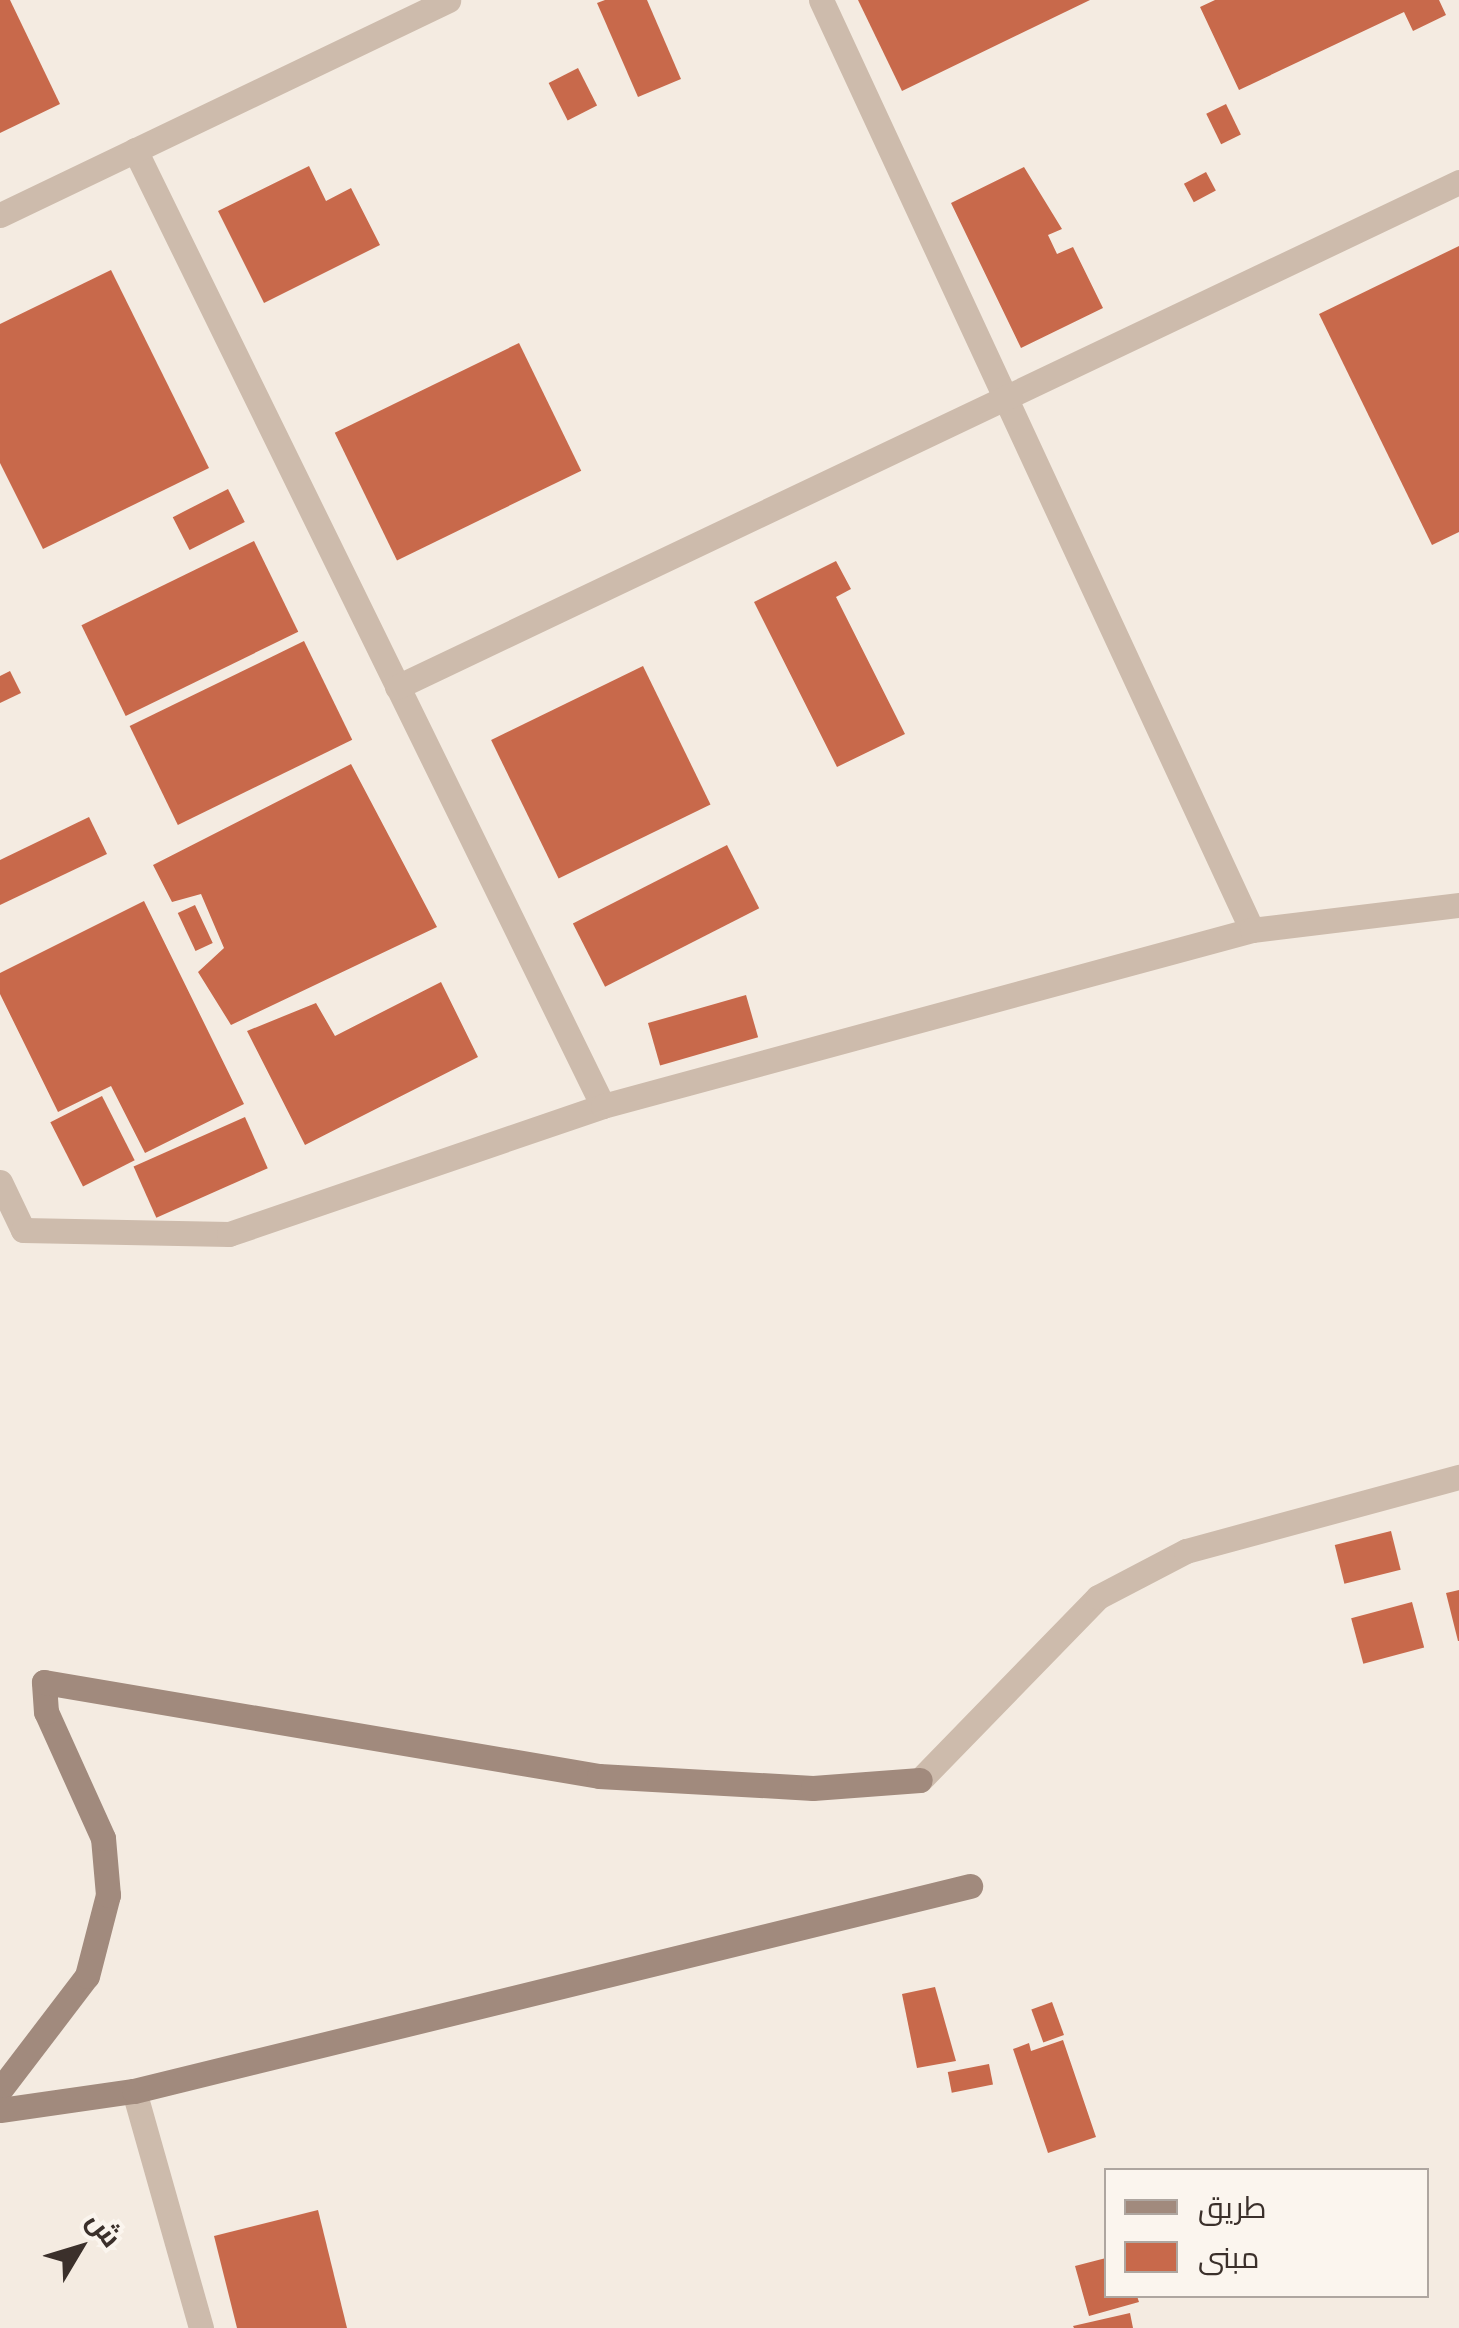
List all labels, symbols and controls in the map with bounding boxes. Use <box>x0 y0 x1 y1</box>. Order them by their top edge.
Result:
legend <box>1104 2168 1429 2298</box>
text: طريق <box>1198 2190 1267 2227</box>
north arrow <box>30 2198 130 2298</box>
text: ش <box>79 2205 128 2254</box>
text: مبنى <box>1198 2240 1259 2277</box>

